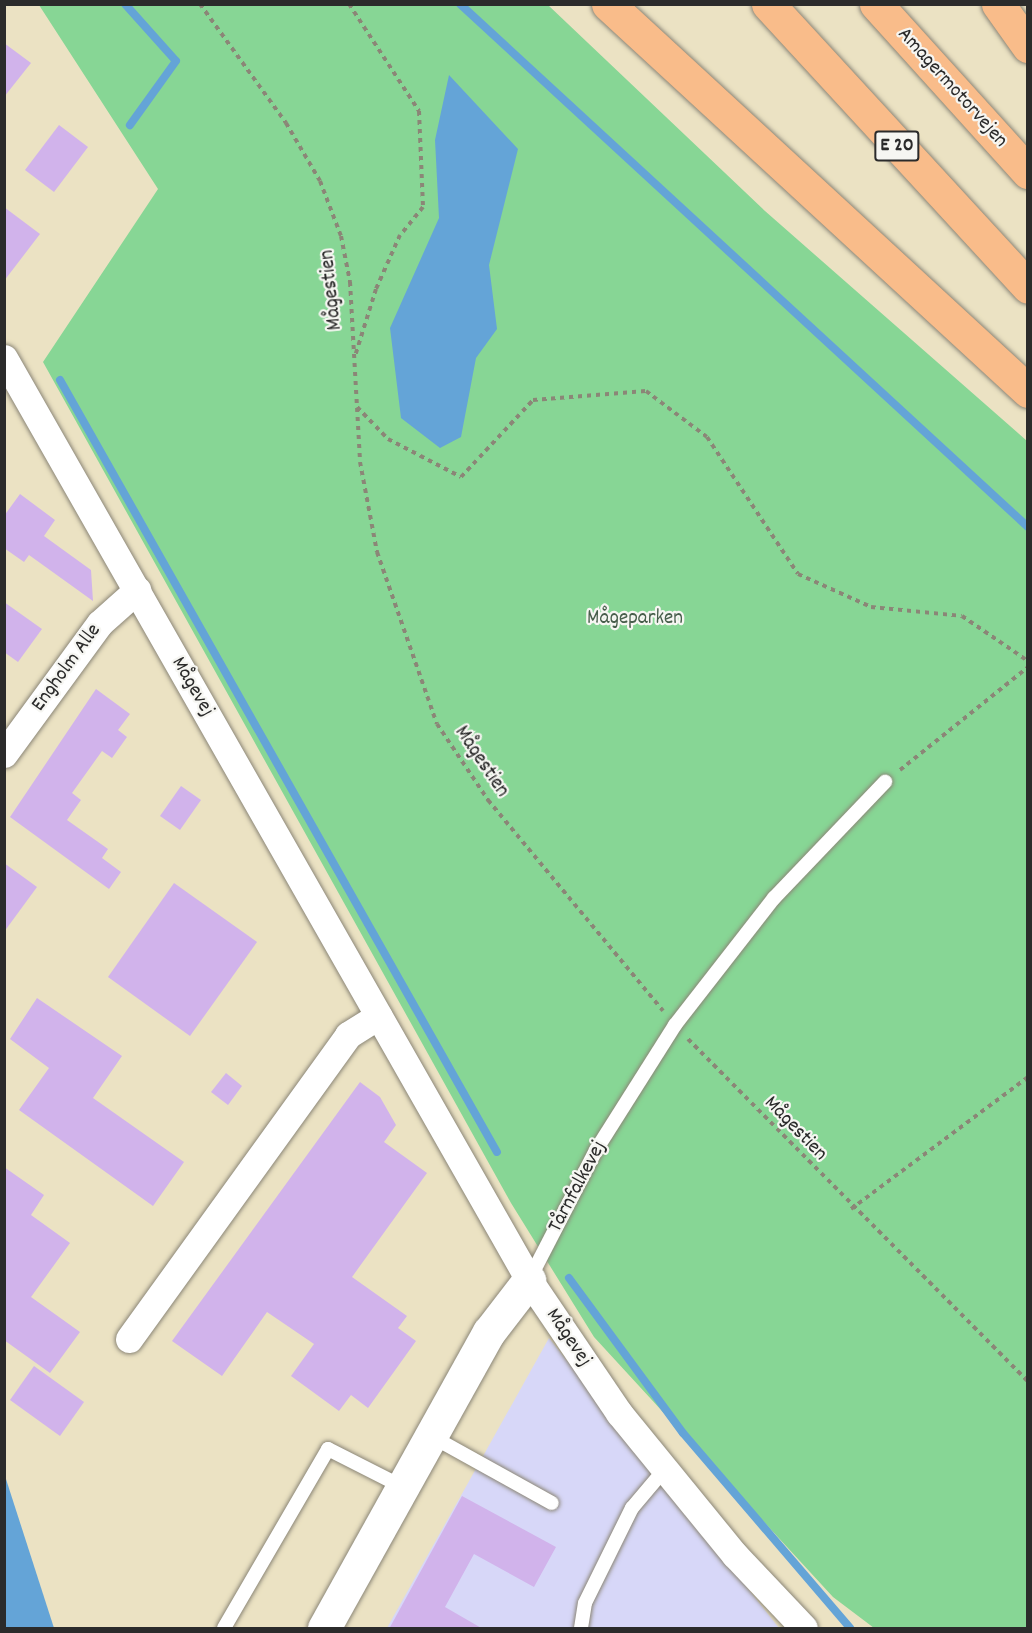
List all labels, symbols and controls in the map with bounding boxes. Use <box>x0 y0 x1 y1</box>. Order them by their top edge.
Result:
street label: Amagermotorvejen <box>891 23 1013 153</box>
road number: E 20 <box>873 129 921 163</box>
street label: Mågestien <box>315 249 349 331</box>
park label: Mågeparken <box>587 606 683 632</box>
street label: Engholm Alle <box>27 619 107 717</box>
street label: Mågevej <box>165 653 219 721</box>
street label: Mågestien <box>448 722 514 802</box>
street label: Mågestien <box>758 1091 832 1167</box>
street label: Tårnfalkevej <box>543 1137 613 1237</box>
street label: Mågevej <box>539 1304 597 1372</box>

